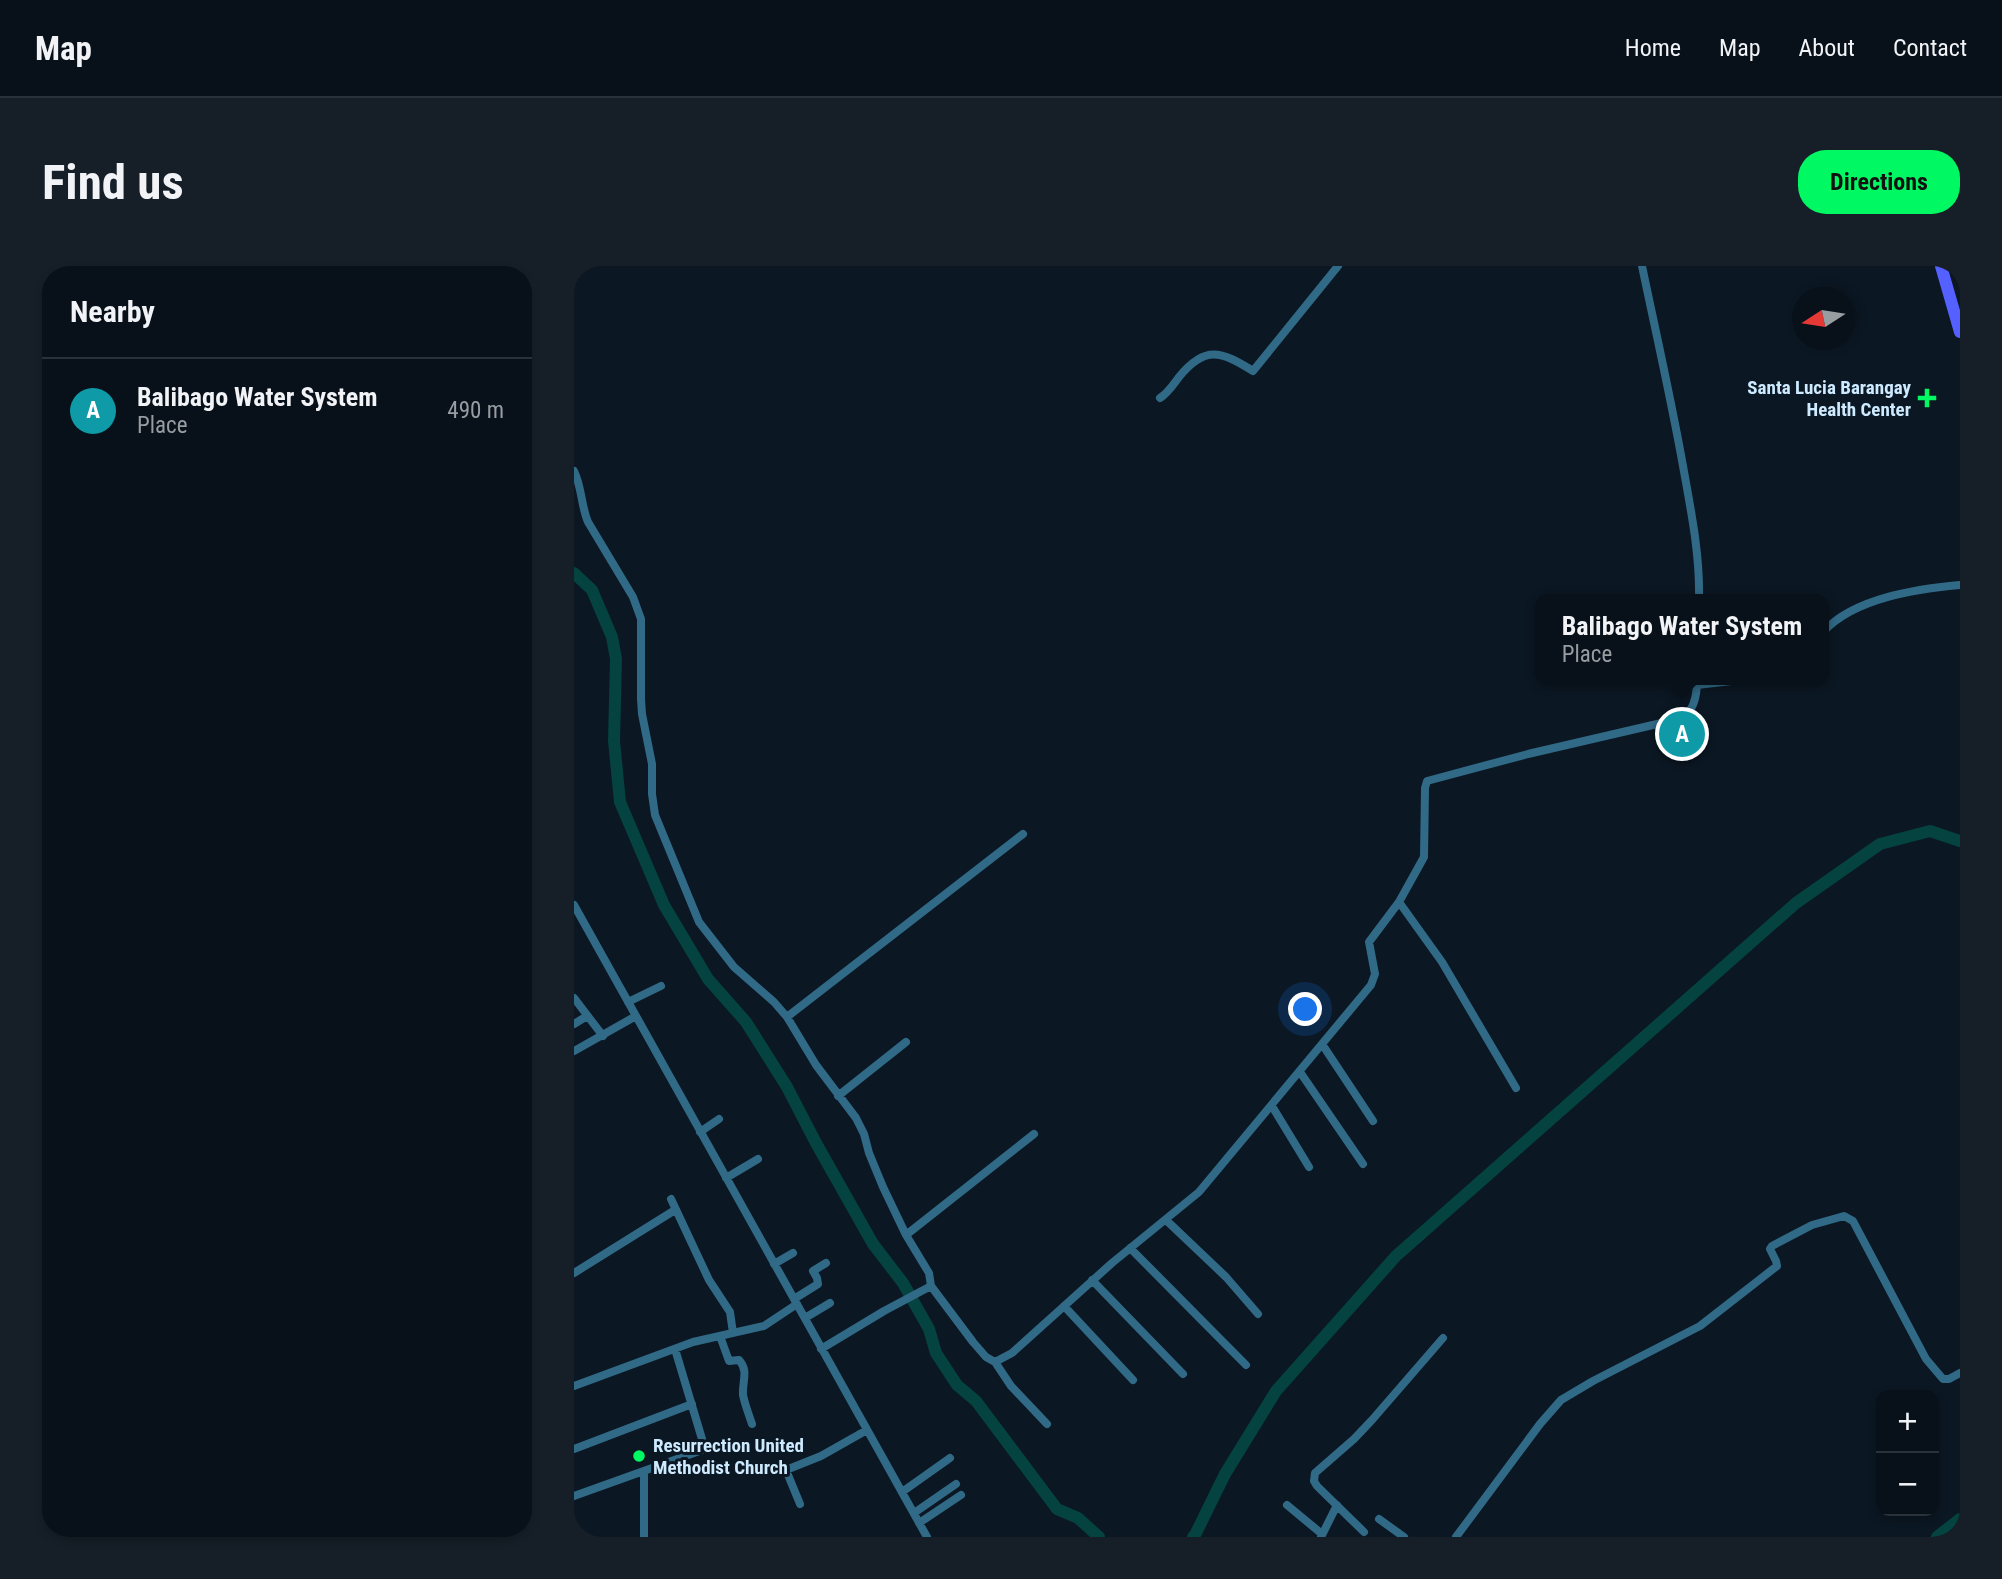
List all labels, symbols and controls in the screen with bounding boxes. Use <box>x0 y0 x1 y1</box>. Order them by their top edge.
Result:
text: Map <box>35 29 92 68</box>
text: Home <box>1625 34 1681 62</box>
text: Map <box>1719 34 1761 62</box>
text: About <box>1799 34 1855 62</box>
text: Contact <box>1893 34 1967 62</box>
button: Directions <box>1798 150 1960 214</box>
text: Find us <box>42 154 184 211</box>
north arrow <box>1792 287 1855 350</box>
text: Nearby <box>70 294 155 329</box>
place label: Santa Lucia Barangay Health Center <box>1747 376 1912 421</box>
text: Balibago Water System <box>137 382 378 412</box>
marker: Santa Lucia Barangay Health Center <box>1917 388 1937 408</box>
text: A <box>86 397 100 424</box>
text: 490 m <box>447 397 504 424</box>
text: Place <box>137 412 187 439</box>
popup <box>1535 594 1829 685</box>
text: Balibago Water System <box>1562 611 1802 641</box>
text: Place <box>1562 641 1612 668</box>
pin: A <box>1659 708 1705 760</box>
your location <box>1288 992 1322 1026</box>
map controls <box>1876 1390 1939 1516</box>
button: + <box>1876 1390 1939 1453</box>
place label: Resurrection United Methodist Church <box>653 1434 804 1479</box>
marker: Resurrection United Methodist Church <box>631 1448 647 1464</box>
button: − <box>1876 1453 1939 1516</box>

